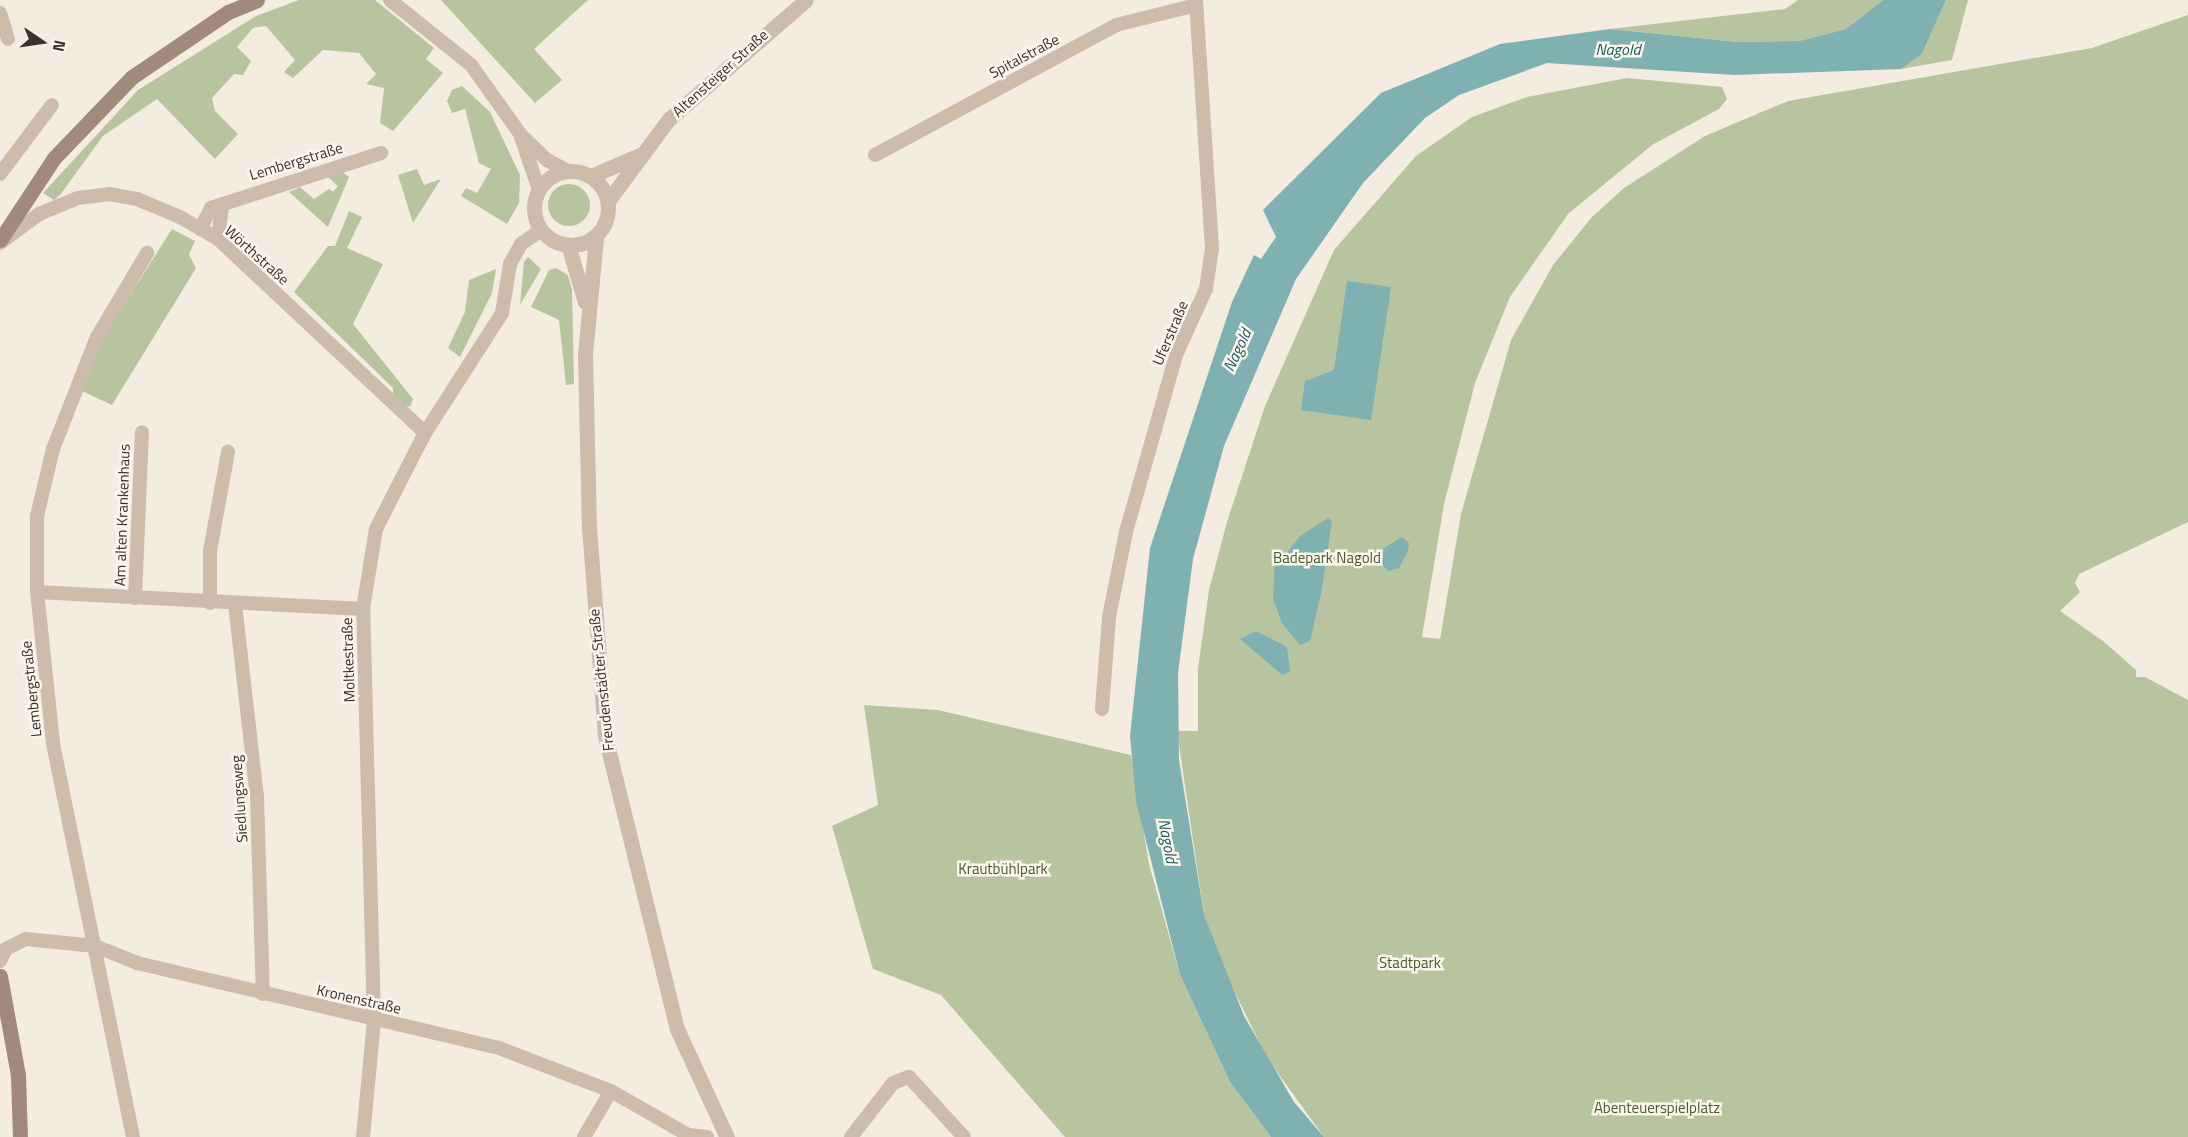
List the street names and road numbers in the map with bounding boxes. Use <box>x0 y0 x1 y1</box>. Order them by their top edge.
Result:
street label: Altensteiger Straße <box>669 25 771 121</box>
street label: Spitalstraße <box>986 30 1062 82</box>
street label: Lembergstraße <box>247 138 345 184</box>
street label: Wörthstraße <box>221 221 293 289</box>
street label: Uferstraße <box>1148 298 1192 368</box>
street label: Am alten Krankenhaus <box>111 444 133 586</box>
street label: Freudenstädter Straße <box>585 608 617 752</box>
street label: Moltkestraße <box>338 617 358 703</box>
street label: Lembergstraße <box>17 640 45 738</box>
street label: Siedlungsweg <box>227 755 251 843</box>
street label: Kronenstraße <box>315 981 403 1017</box>

